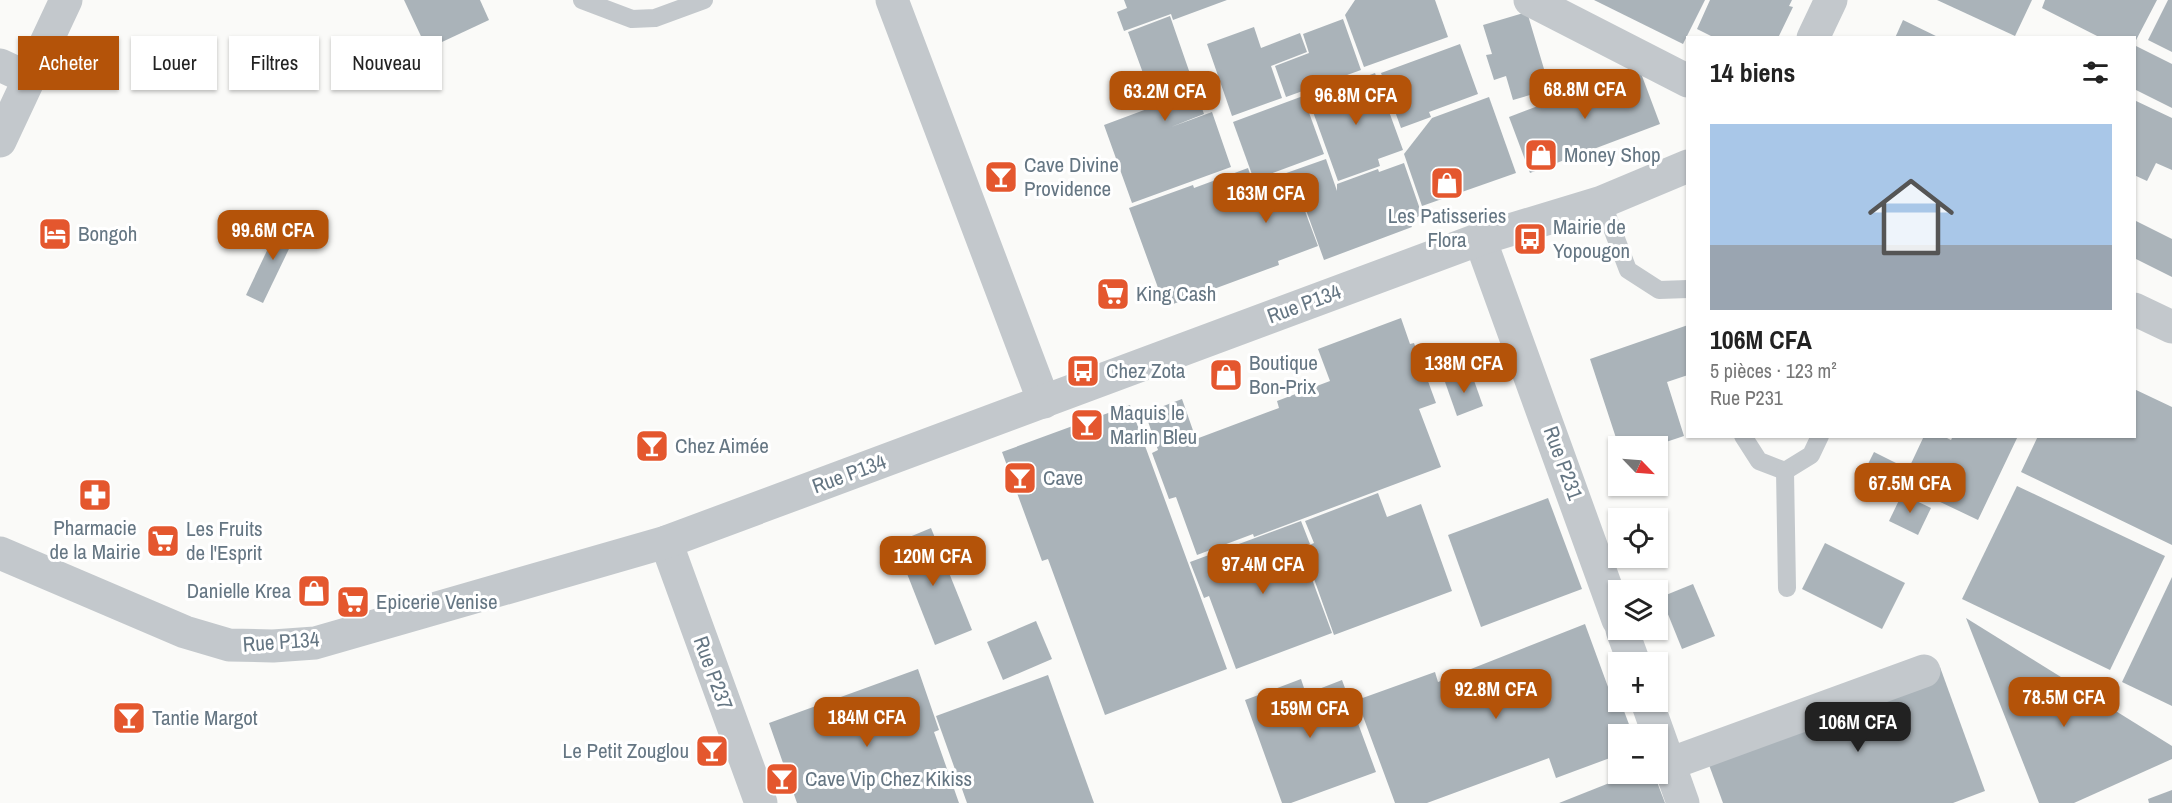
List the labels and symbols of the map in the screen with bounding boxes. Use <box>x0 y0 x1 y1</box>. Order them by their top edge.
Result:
pin: 68.8M CFA <box>1516 69 1654 120</box>
pin: 63.2M CFA <box>1096 71 1234 122</box>
pin: 96.8M CFA <box>1287 75 1425 126</box>
shop icon: Money Shop <box>1523 137 1559 173</box>
place label: Money Shop <box>1564 140 1661 169</box>
place label: Cave Divine Providence <box>1024 150 1119 203</box>
bar icon: Cave Divine Providence <box>983 159 1019 195</box>
shop icon: Les Patisseries Flora <box>1429 165 1465 201</box>
pin: 163M CFA <box>1204 173 1328 224</box>
place label: Les Patisseries Flora <box>1388 201 1506 254</box>
pin: 99.6M CFA <box>204 210 342 261</box>
place label: Mairie de Yopougon <box>1553 212 1630 265</box>
hotel icon: Bongoh <box>37 216 73 252</box>
place label: Bongoh <box>78 219 137 248</box>
bus stop icon: Mairie de Yopougon <box>1512 221 1548 257</box>
supermarket icon: King Cash <box>1095 276 1131 312</box>
street label: Rue P134 <box>1263 277 1345 330</box>
place label: King Cash <box>1136 279 1216 308</box>
pin: 138M CFA <box>1402 343 1526 394</box>
place label: Boutique Bon-Prix <box>1249 348 1318 401</box>
bus stop icon: Chez Zota <box>1065 353 1101 389</box>
place label: Chez Zota <box>1106 356 1186 385</box>
shop icon: Boutique Bon-Prix <box>1208 357 1244 393</box>
place label: Maquis le Marlin Bleu <box>1110 398 1197 451</box>
bar icon: Maquis le Marlin Bleu <box>1069 407 1105 443</box>
street label: Rue P231 <box>1537 422 1590 504</box>
bar icon: Chez Aimée <box>634 428 670 464</box>
place label: Chez Aimée <box>675 431 769 460</box>
north arrow <box>1608 436 1668 496</box>
street label: Rue P134 <box>808 447 890 500</box>
bar icon: Cave <box>1002 460 1038 496</box>
place label: Cave <box>1043 463 1083 492</box>
pin: 67.5M CFA <box>1841 463 1979 514</box>
pharmacy icon: Pharmacie de la Mairie <box>77 477 113 513</box>
place label: Pharmacie de la Mairie <box>50 513 140 566</box>
place label: Les Fruits de l'Esprit <box>186 514 263 567</box>
supermarket icon: Les Fruits de l'Esprit <box>145 523 181 559</box>
pin: 120M CFA <box>871 536 995 587</box>
pin: 97.4M CFA <box>1194 544 1332 595</box>
shop icon: Danielle Krea <box>296 573 332 609</box>
place label: Danielle Krea <box>187 576 291 605</box>
supermarket icon: Epicerie Venise <box>335 584 371 620</box>
place label: Epicerie Venise <box>376 587 498 616</box>
street label: Rue P134 <box>242 624 321 659</box>
street label: Rue P237 <box>687 632 740 714</box>
pin: 92.8M CFA <box>1427 669 1565 720</box>
pin: 78.5M CFA <box>1995 677 2133 728</box>
pin: 159M CFA <box>1248 688 1372 739</box>
pin: 184M CFA <box>805 697 929 748</box>
bar icon: Tantie Margot <box>111 700 147 736</box>
pin: 106M CFA <box>1796 702 1920 753</box>
place label: Tantie Margot <box>152 703 258 732</box>
bar icon: Le Petit Zouglou <box>694 733 730 769</box>
place label: Le Petit Zouglou <box>563 736 689 765</box>
bar icon: Cave Vip Chez Kikiss <box>764 761 800 797</box>
place label: Cave Vip Chez Kikiss <box>805 764 972 793</box>

